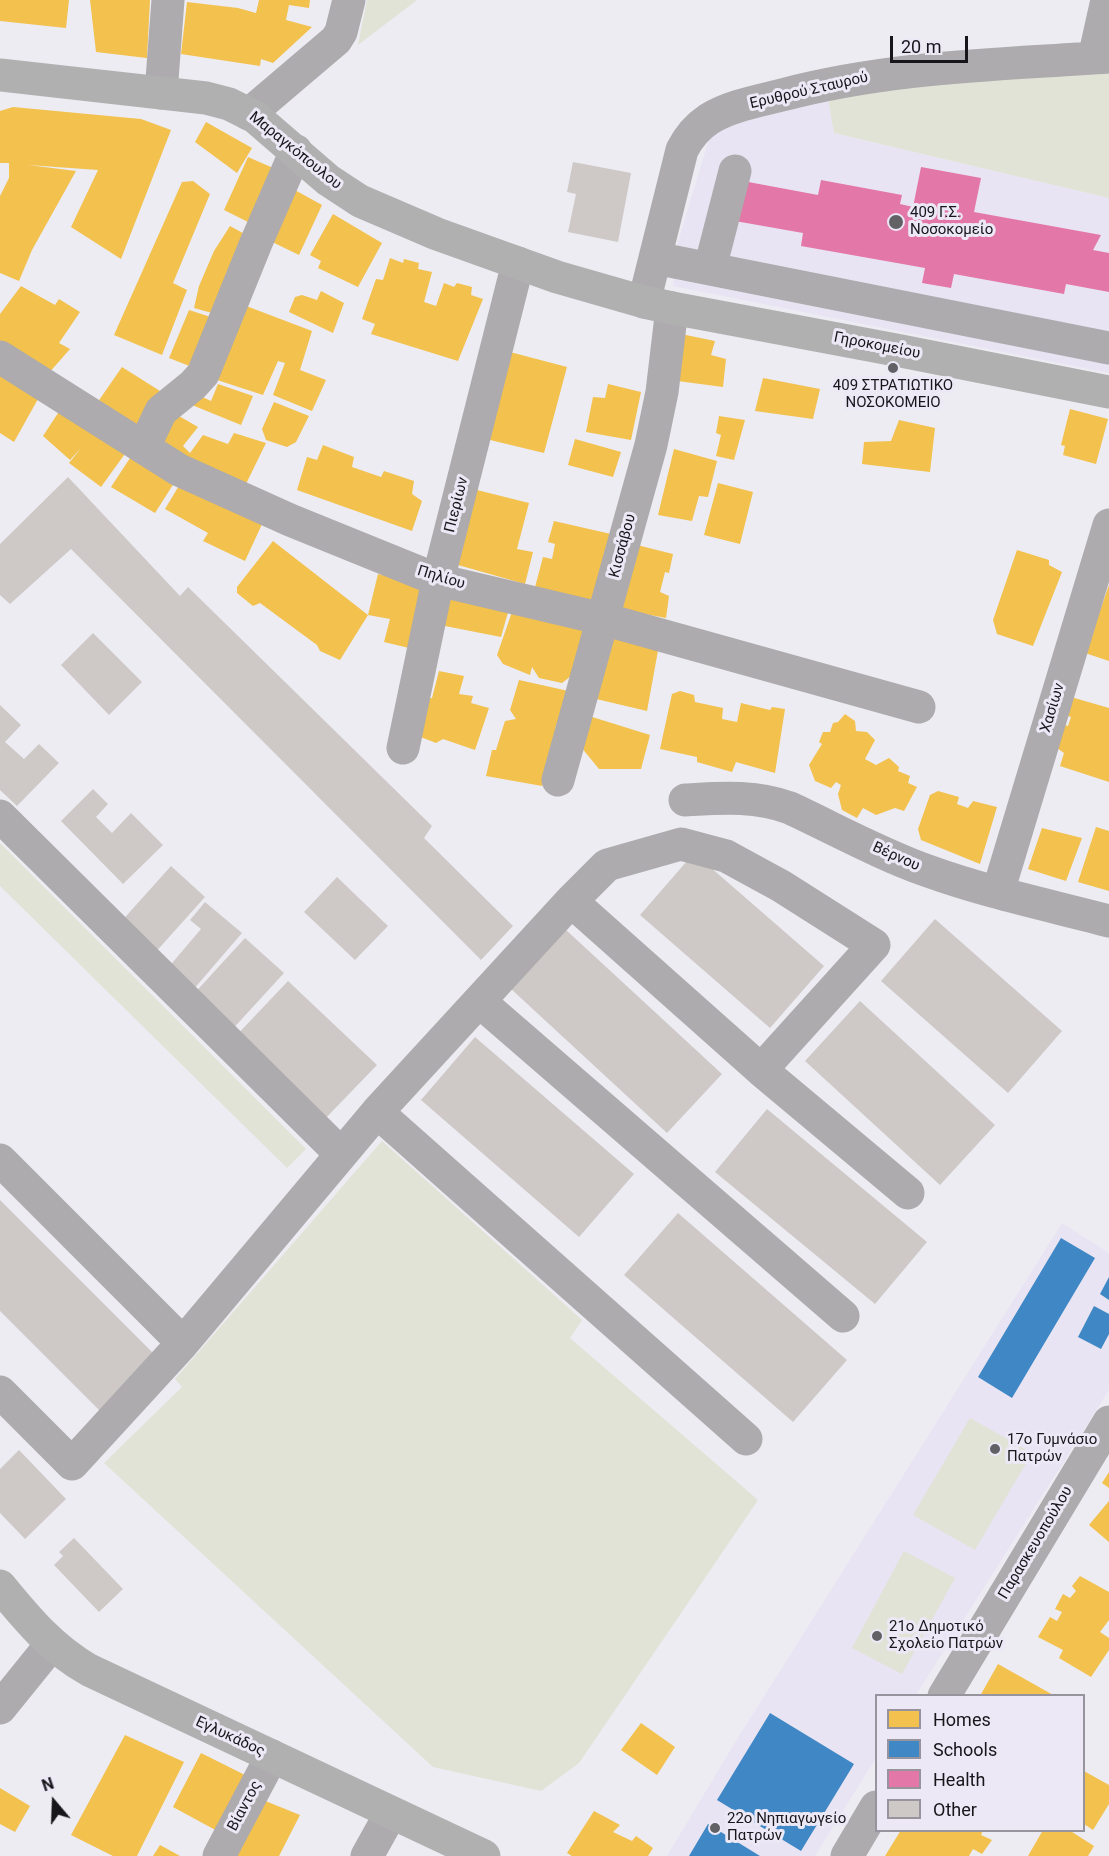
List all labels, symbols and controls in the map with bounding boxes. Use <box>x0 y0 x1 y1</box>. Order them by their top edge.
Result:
scale bar <box>893 24 971 62</box>
text: 20 m <box>901 36 941 57</box>
street label: Ερυθρού Σταυρού <box>748 69 870 113</box>
street label: Μαραγκόπουλου <box>245 108 345 194</box>
place label: 409 Γ.Σ. Νοσοκομείο <box>910 204 993 239</box>
marker: 409 Γ.Σ. Νοσοκομείο <box>887 213 905 231</box>
street label: Γηροκομείου <box>832 329 922 363</box>
marker: 409 ΣΤΡΑΤΙΩΤΙΚΟ ΝΟΣΟΚΟΜΕΙΟ <box>886 361 900 375</box>
place label: 409 ΣΤΡΑΤΙΩΤΙΚΟ ΝΟΣΟΚΟΜΕΙΟ <box>833 377 953 412</box>
street label: Πιερίων <box>441 475 473 535</box>
street label: Κισσάβου <box>606 512 640 580</box>
street label: Πηλίου <box>415 562 467 594</box>
street label: Χασίων <box>1037 681 1069 735</box>
street label: Βέρνου <box>870 839 922 875</box>
place label: 17ο Γυμνάσιο Πατρών <box>1007 1431 1097 1466</box>
marker: 17ο Γυμνάσιο Πατρών <box>988 1442 1002 1456</box>
street label: Παρασκευοπούλου <box>995 1483 1077 1603</box>
place label: 21ο Δημοτικό Σχολείο Πατρών <box>889 1618 1003 1653</box>
marker: 21ο Δημοτικό Σχολείο Πατρών <box>870 1629 884 1643</box>
legend <box>875 1694 1085 1832</box>
text: Homes <box>933 1709 991 1730</box>
street label: Εγλυκάδος <box>193 1713 267 1761</box>
text: Schools <box>933 1739 997 1760</box>
text: Health <box>933 1769 985 1790</box>
north arrow <box>24 1772 84 1832</box>
text: N <box>40 1774 56 1795</box>
street label: Βίαντος <box>224 1778 266 1834</box>
text: Other <box>933 1799 977 1820</box>
place label: 22ο Νηπιαγωγείο Πατρών <box>727 1810 846 1845</box>
marker: 22ο Νηπιαγωγείο Πατρών <box>708 1821 722 1835</box>

